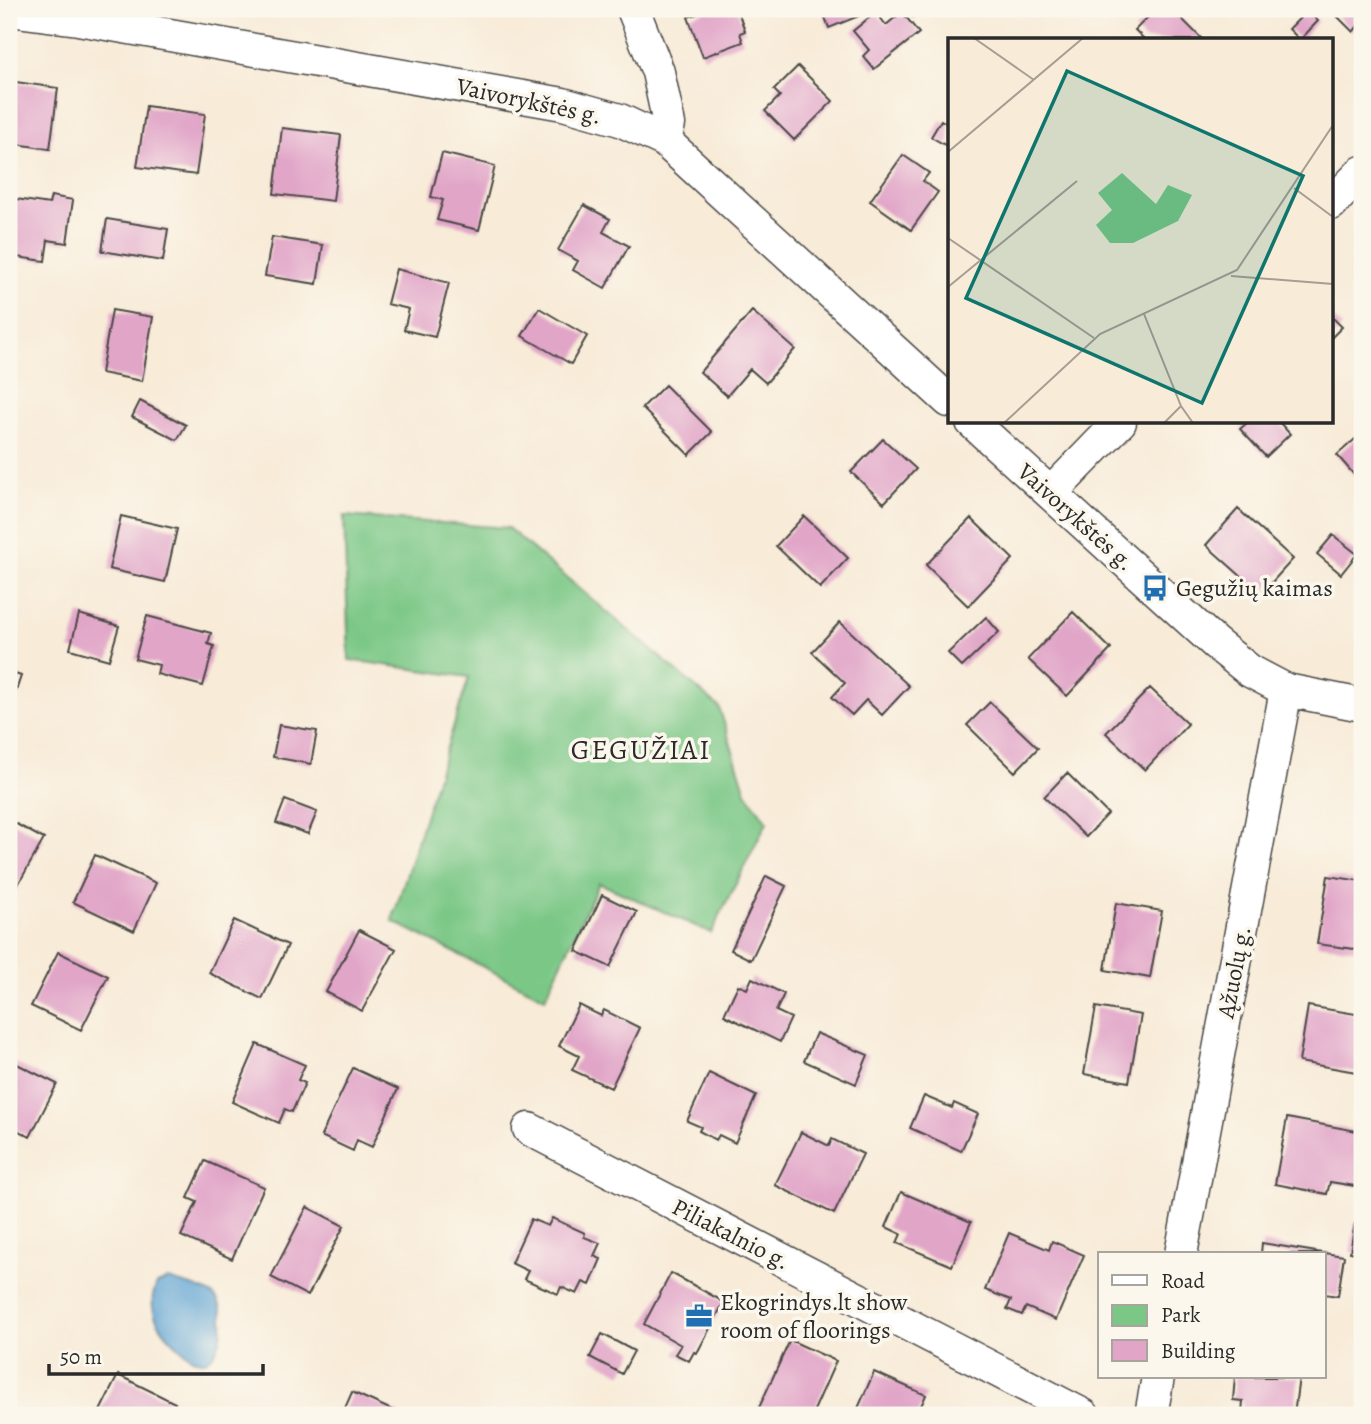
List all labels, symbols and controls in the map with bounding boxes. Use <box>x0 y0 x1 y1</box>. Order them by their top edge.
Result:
inset map <box>948 38 1332 424</box>
street label: Vaivorykštės g. <box>453 70 604 132</box>
street label: Vaivorykštės g. <box>1010 455 1141 578</box>
place label: Gegužių kaimas <box>1176 572 1333 604</box>
bus stop icon: Gegužių kaimas <box>1140 573 1170 603</box>
district label: GEGUŽIAI <box>571 731 711 769</box>
street label: Ąžuolų g. <box>1209 923 1259 1022</box>
street label: Piliakalnio g. <box>667 1191 795 1277</box>
legend <box>1098 1252 1326 1378</box>
text: Road <box>1161 1267 1205 1295</box>
place label: Ekogrindys.lt show room of floorings <box>720 1286 907 1346</box>
office icon: Ekogrindys.lt show room of floorings <box>684 1301 714 1331</box>
text: Park <box>1161 1301 1201 1329</box>
scale bar <box>49 1333 262 1377</box>
text: Building <box>1161 1337 1236 1365</box>
text: 50 m <box>60 1343 102 1371</box>

